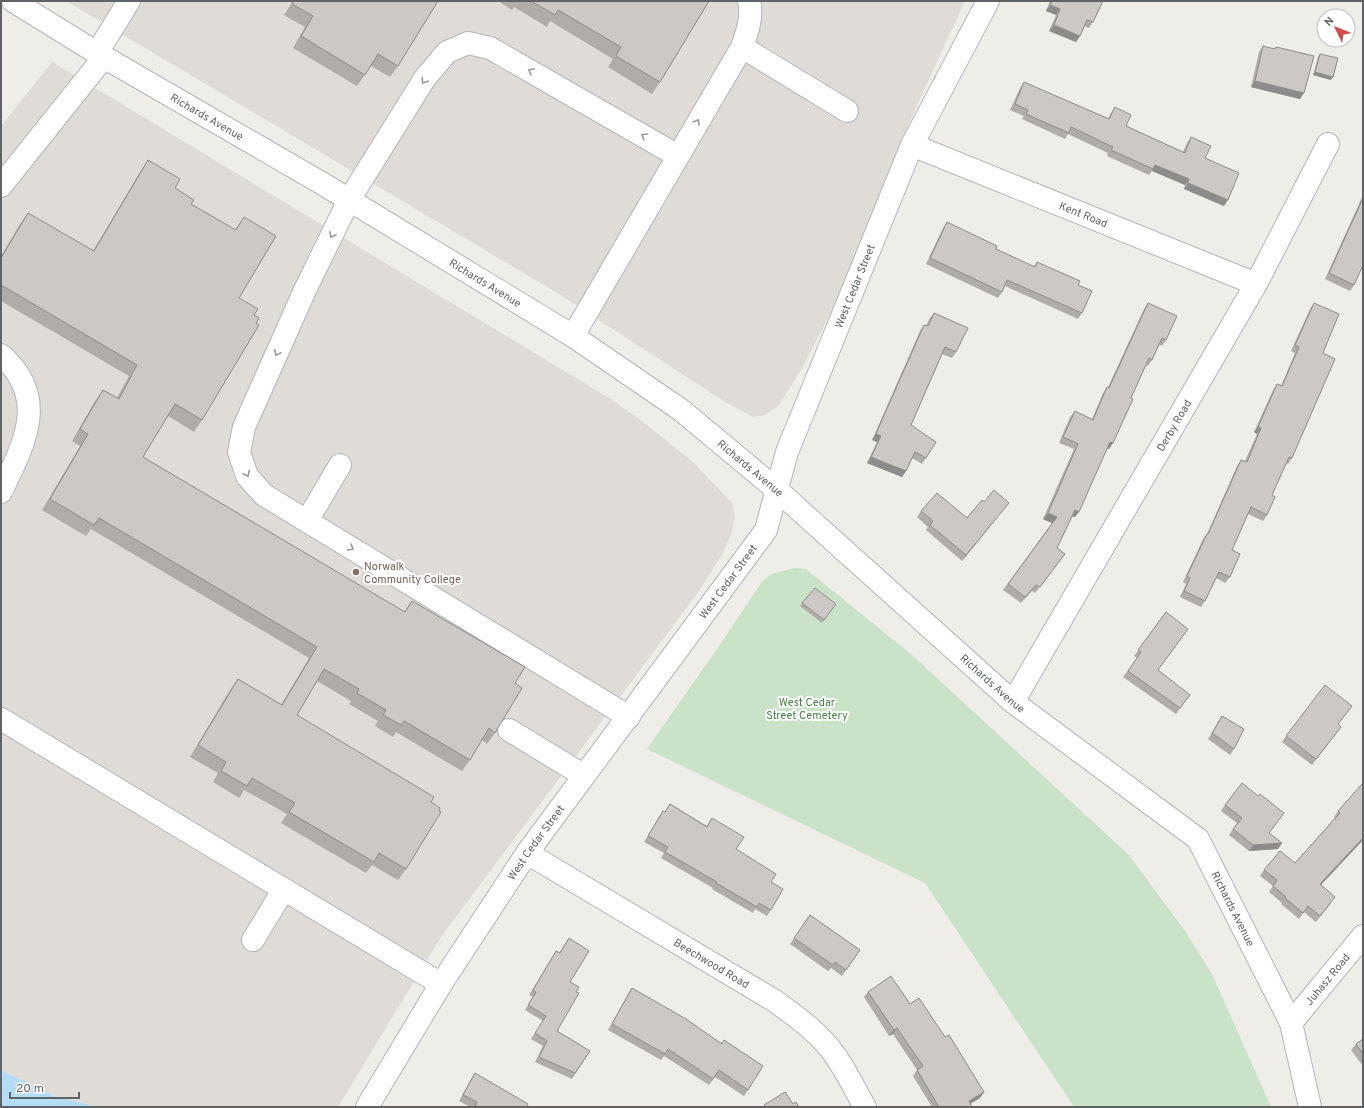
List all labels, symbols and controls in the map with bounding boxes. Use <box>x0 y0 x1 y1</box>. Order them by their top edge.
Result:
north arrow <box>1316 8 1356 48</box>
text: N <box>1322 14 1337 30</box>
one-way arrow <box>528 69 535 76</box>
one-way arrow <box>421 77 428 84</box>
street label: Richards Avenue <box>168 91 246 144</box>
one-way arrow <box>693 119 700 126</box>
one-way arrow <box>641 134 648 141</box>
street label: Kent Road <box>1057 199 1110 231</box>
one-way arrow <box>329 231 337 238</box>
street label: West Cedar Street <box>832 242 879 330</box>
street label: Richards Avenue <box>446 256 524 311</box>
one-way arrow <box>274 348 282 356</box>
street label: Derby Road <box>1154 397 1195 454</box>
street label: Richards Avenue <box>714 437 786 500</box>
one-way arrow <box>242 469 250 477</box>
street label: West Cedar Street <box>697 542 761 622</box>
one-way arrow <box>347 544 354 551</box>
place label: Norwalk Community College <box>364 560 461 587</box>
marker: Norwalk Community College <box>351 567 361 577</box>
street label: Richards Avenue <box>956 652 1027 716</box>
park label: West Cedar Street Cemetery <box>766 696 848 723</box>
street label: West Cedar Street <box>505 802 568 883</box>
street label: Richards Avenue <box>1208 869 1257 949</box>
street label: Beechwood Road <box>671 936 752 992</box>
street label: Juhasz Road <box>1303 951 1354 1008</box>
scale bar <box>10 1074 79 1100</box>
text: 20 m <box>16 1081 44 1097</box>

